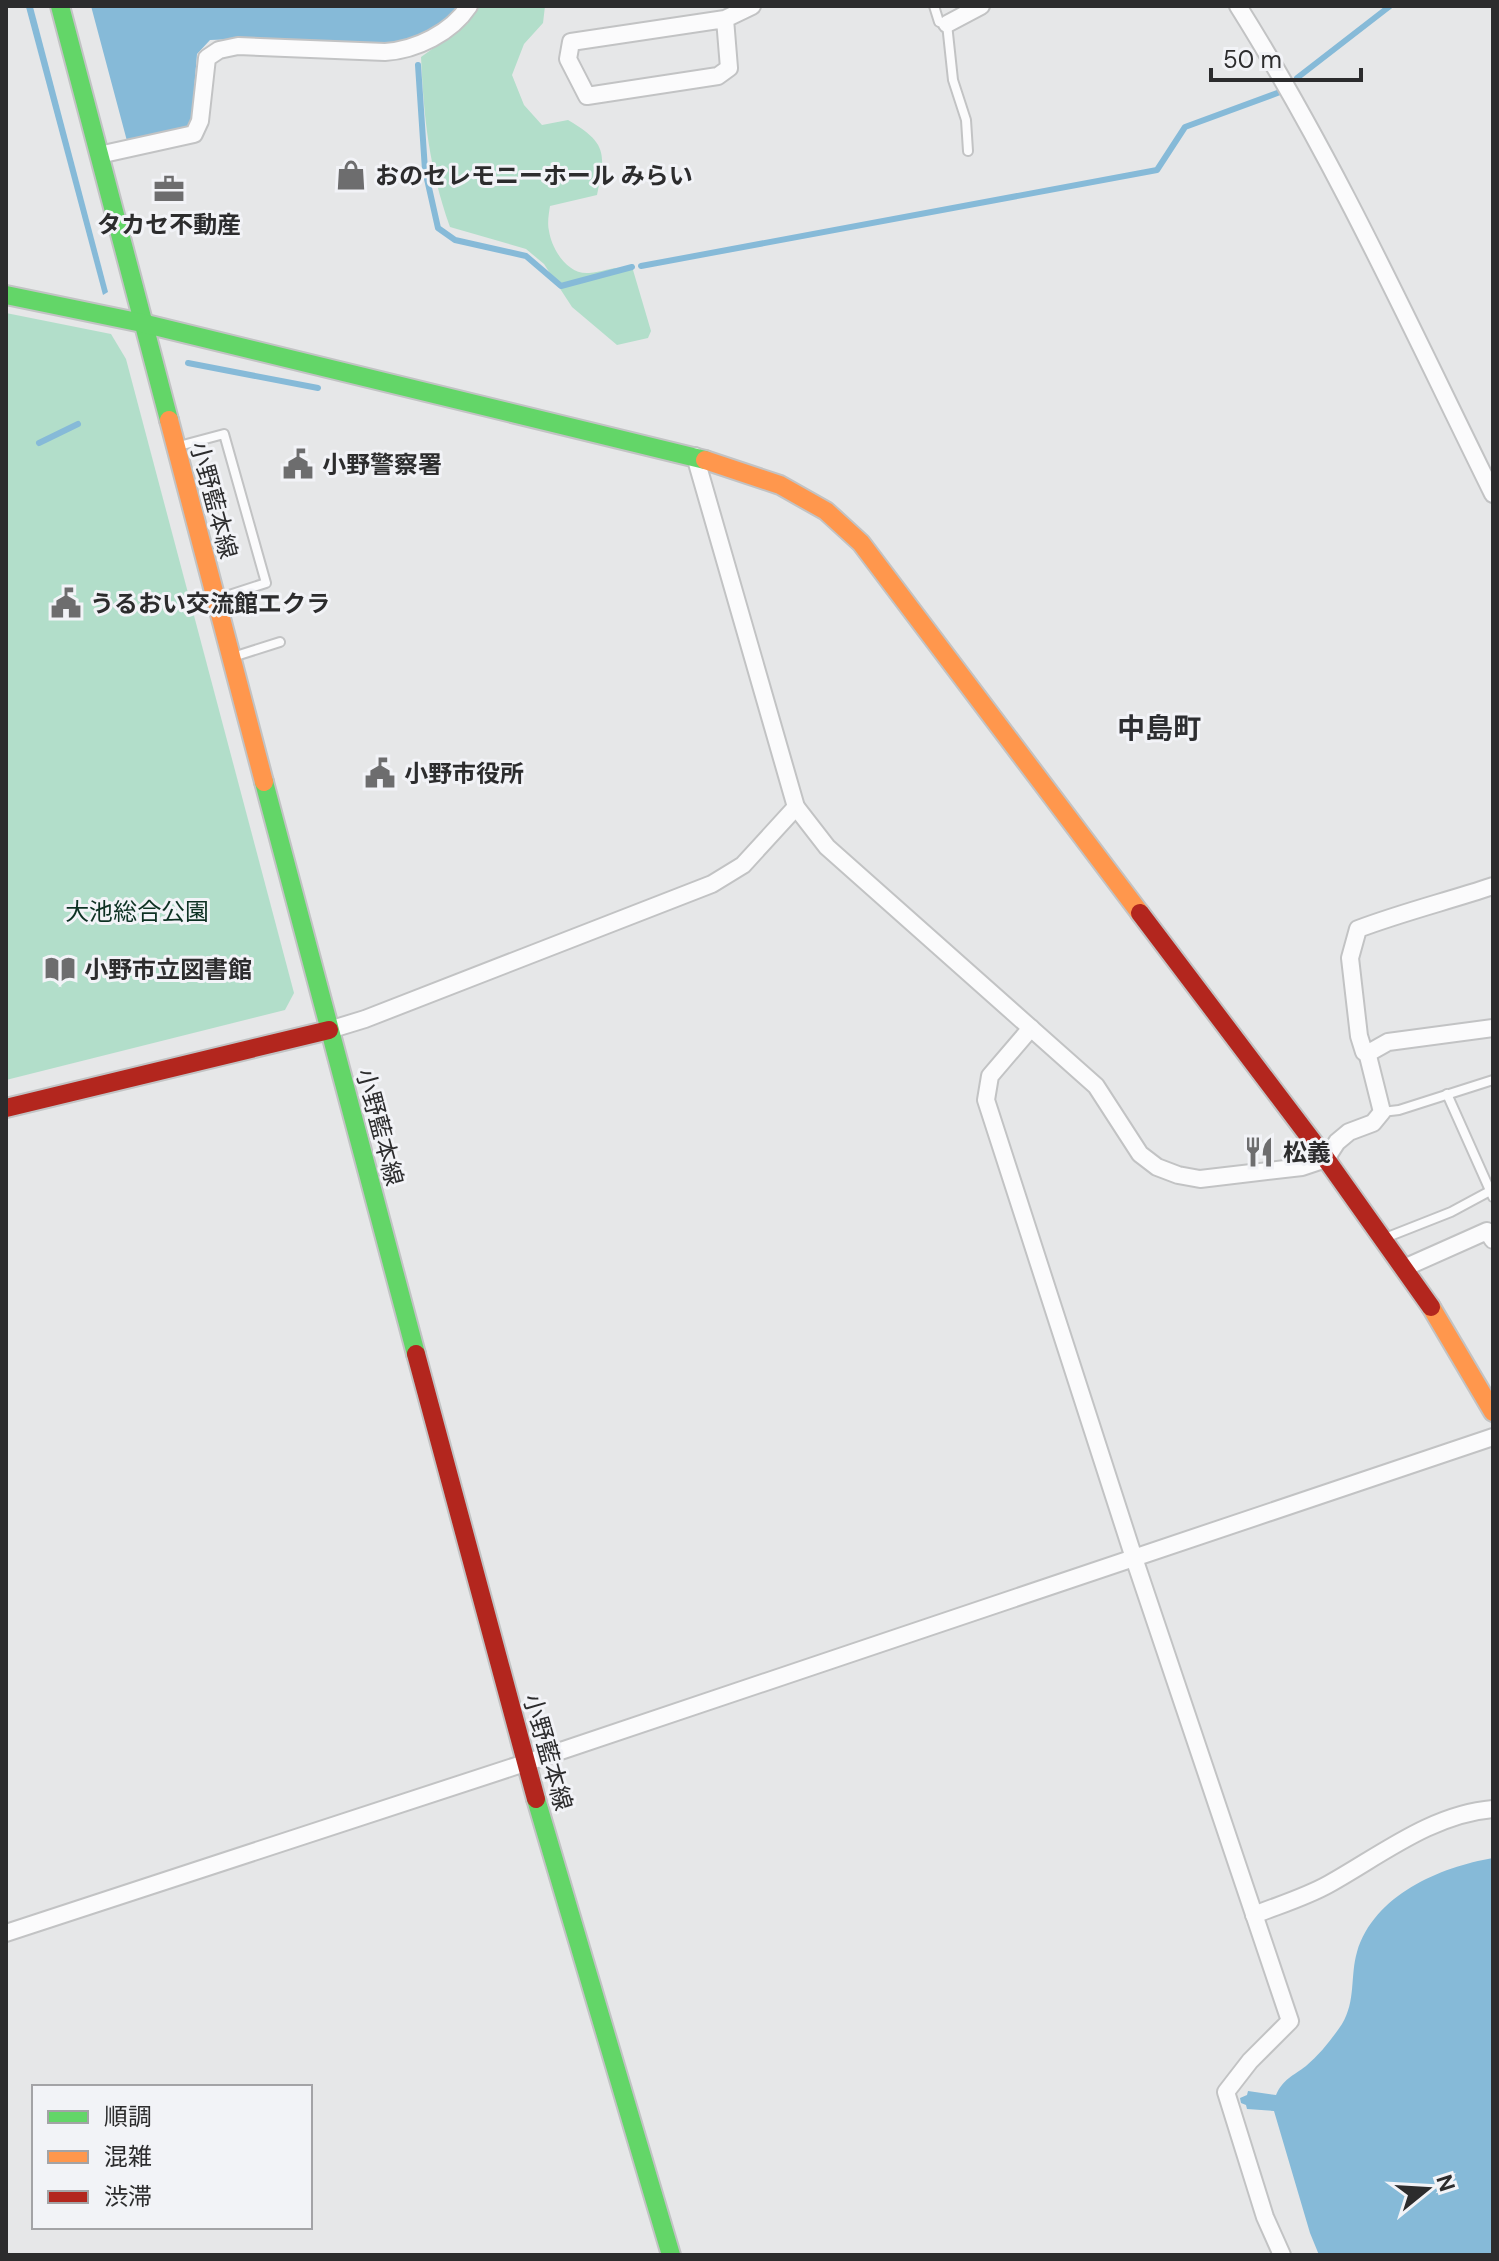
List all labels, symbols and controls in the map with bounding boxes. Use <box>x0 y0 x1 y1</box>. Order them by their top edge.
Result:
scale bar <box>1211 32 1361 82</box>
text: 50 m <box>1223 44 1282 75</box>
shop icon: おのセレモニーホール みらい <box>334 158 368 192</box>
place label: おのセレモニーホール みらい <box>375 160 693 191</box>
office icon: タカセ不動産 <box>152 172 186 206</box>
place label: タカセ不動産 <box>97 209 241 240</box>
street label: 小野藍本線 <box>183 438 245 562</box>
public building icon: 小野警察署 <box>281 447 315 481</box>
place label: 小野警察署 <box>322 449 442 480</box>
public building icon: うるおい交流館エクラ <box>49 586 83 620</box>
place label: うるおい交流館エクラ <box>90 588 330 619</box>
district label: 中島町 <box>1117 710 1201 747</box>
public building icon: 小野市役所 <box>363 756 397 790</box>
place label: 小野市役所 <box>404 758 524 789</box>
park label: 大池総合公園 <box>65 896 209 927</box>
library icon: 小野市立図書館 <box>43 952 77 986</box>
place label: 小野市立図書館 <box>84 954 252 985</box>
street label: 小野藍本線 <box>349 1065 411 1189</box>
restaurant icon: 松義 <box>1242 1135 1276 1169</box>
place label: 松義 <box>1283 1137 1331 1168</box>
street label: 小野藍本線 <box>517 1690 579 1814</box>
legend <box>32 2085 312 2229</box>
text: 順調 <box>104 2101 152 2132</box>
text: 混雑 <box>104 2141 152 2172</box>
north arrow <box>1387 2149 1467 2229</box>
text: N <box>1429 2171 1462 2195</box>
text: 渋滞 <box>104 2181 152 2212</box>

